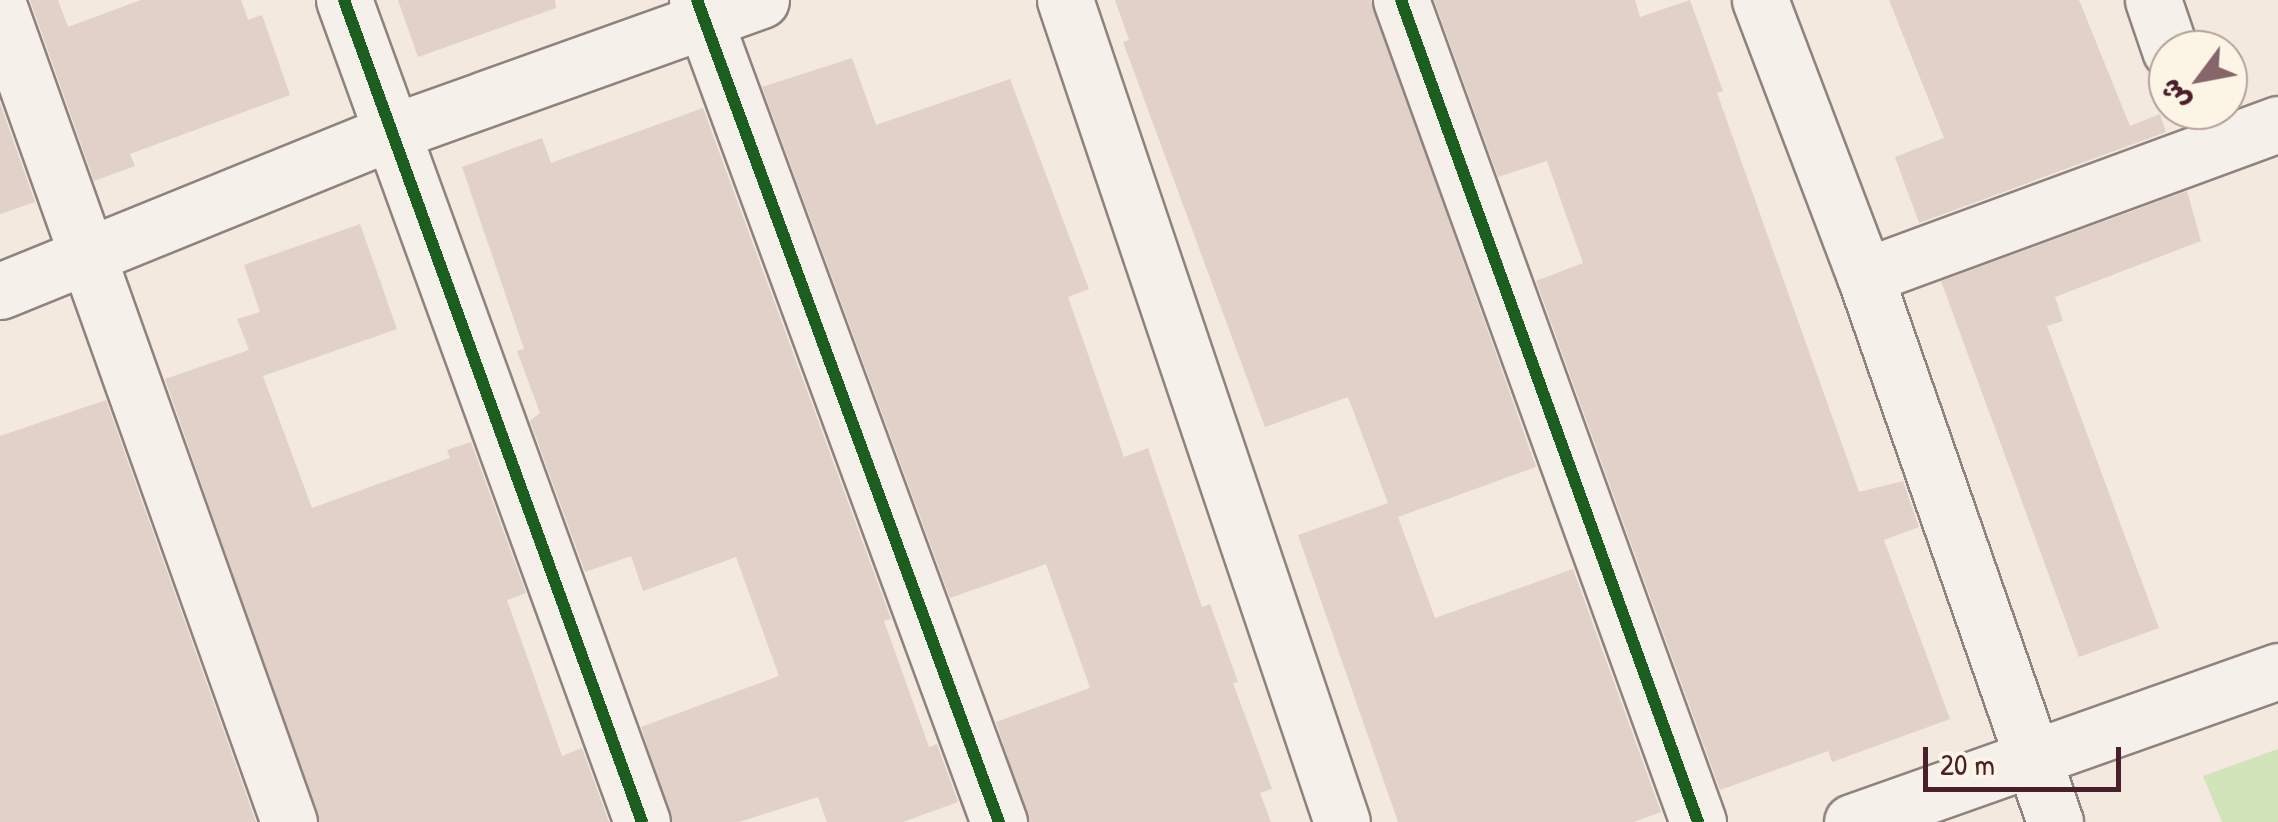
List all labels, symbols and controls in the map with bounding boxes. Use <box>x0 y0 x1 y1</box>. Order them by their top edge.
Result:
north arrow <box>2148 30 2248 130</box>
text: ش <box>2150 72 2199 118</box>
scale bar <box>1928 727 2126 789</box>
text: 20 m <box>1940 744 1995 784</box>

